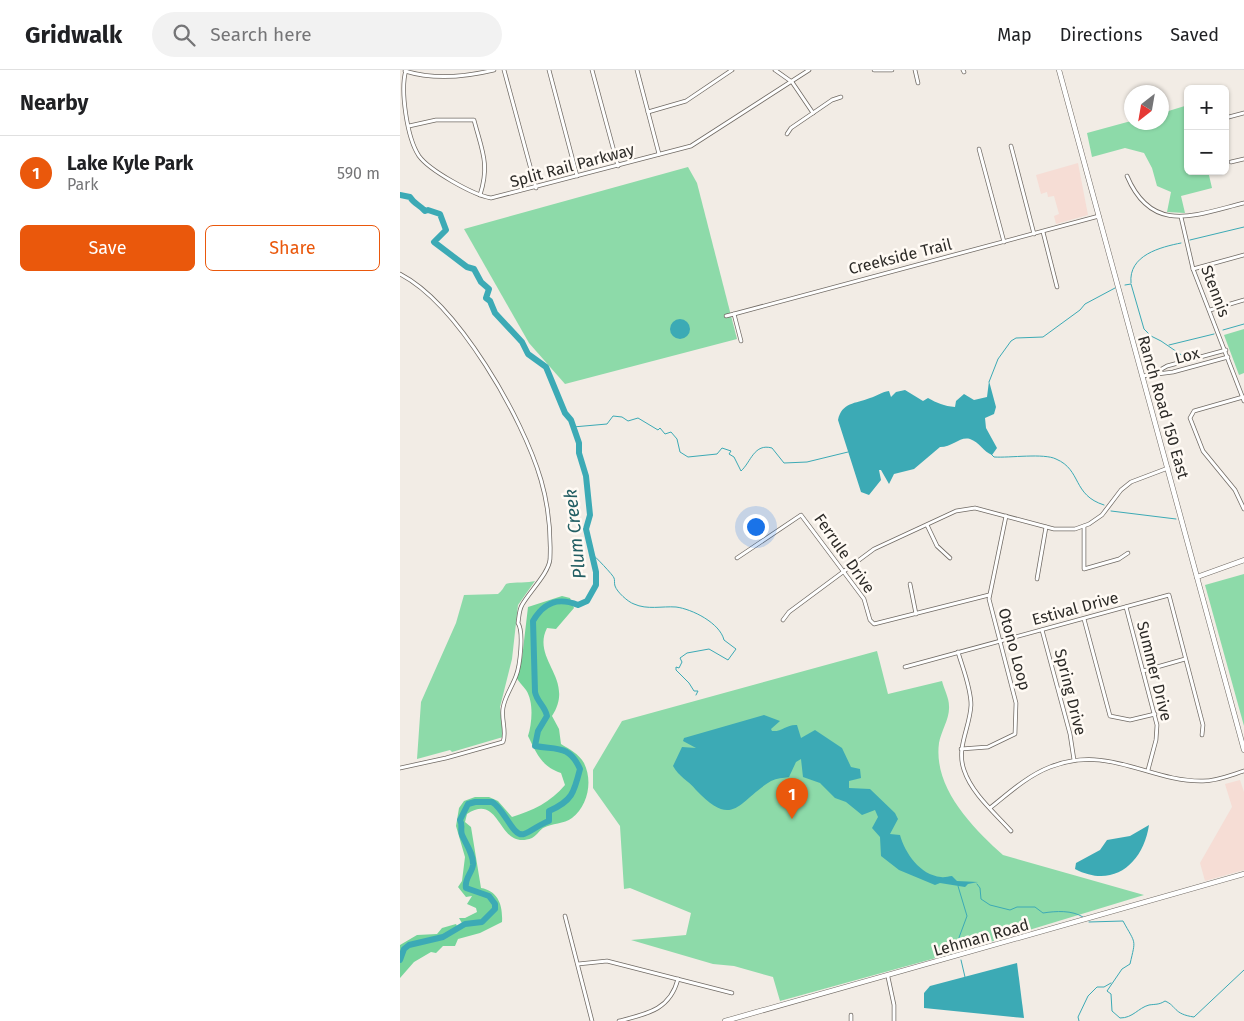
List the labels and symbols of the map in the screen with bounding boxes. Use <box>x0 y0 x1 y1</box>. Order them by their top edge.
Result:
north arrow <box>1124 85 1169 130</box>
street label: Split Rail Parkway <box>508 140 637 191</box>
street label: Creekside Trail <box>846 234 954 279</box>
street label: Stennis <box>1197 263 1234 320</box>
street label: Ranch Road 150 East <box>1134 333 1193 481</box>
street label: Lox <box>1173 343 1202 368</box>
water label: Plum Creek <box>559 488 591 580</box>
street label: Ferrule Drive <box>810 510 879 597</box>
your location <box>743 514 769 540</box>
street label: Estival Drive <box>1030 588 1121 629</box>
street label: Otono Loop <box>994 606 1035 692</box>
street label: Summer Drive <box>1133 619 1176 723</box>
street label: Spring Drive <box>1051 647 1090 737</box>
pin: 1 <box>776 778 808 819</box>
street label: Lehman Road <box>931 915 1031 960</box>

